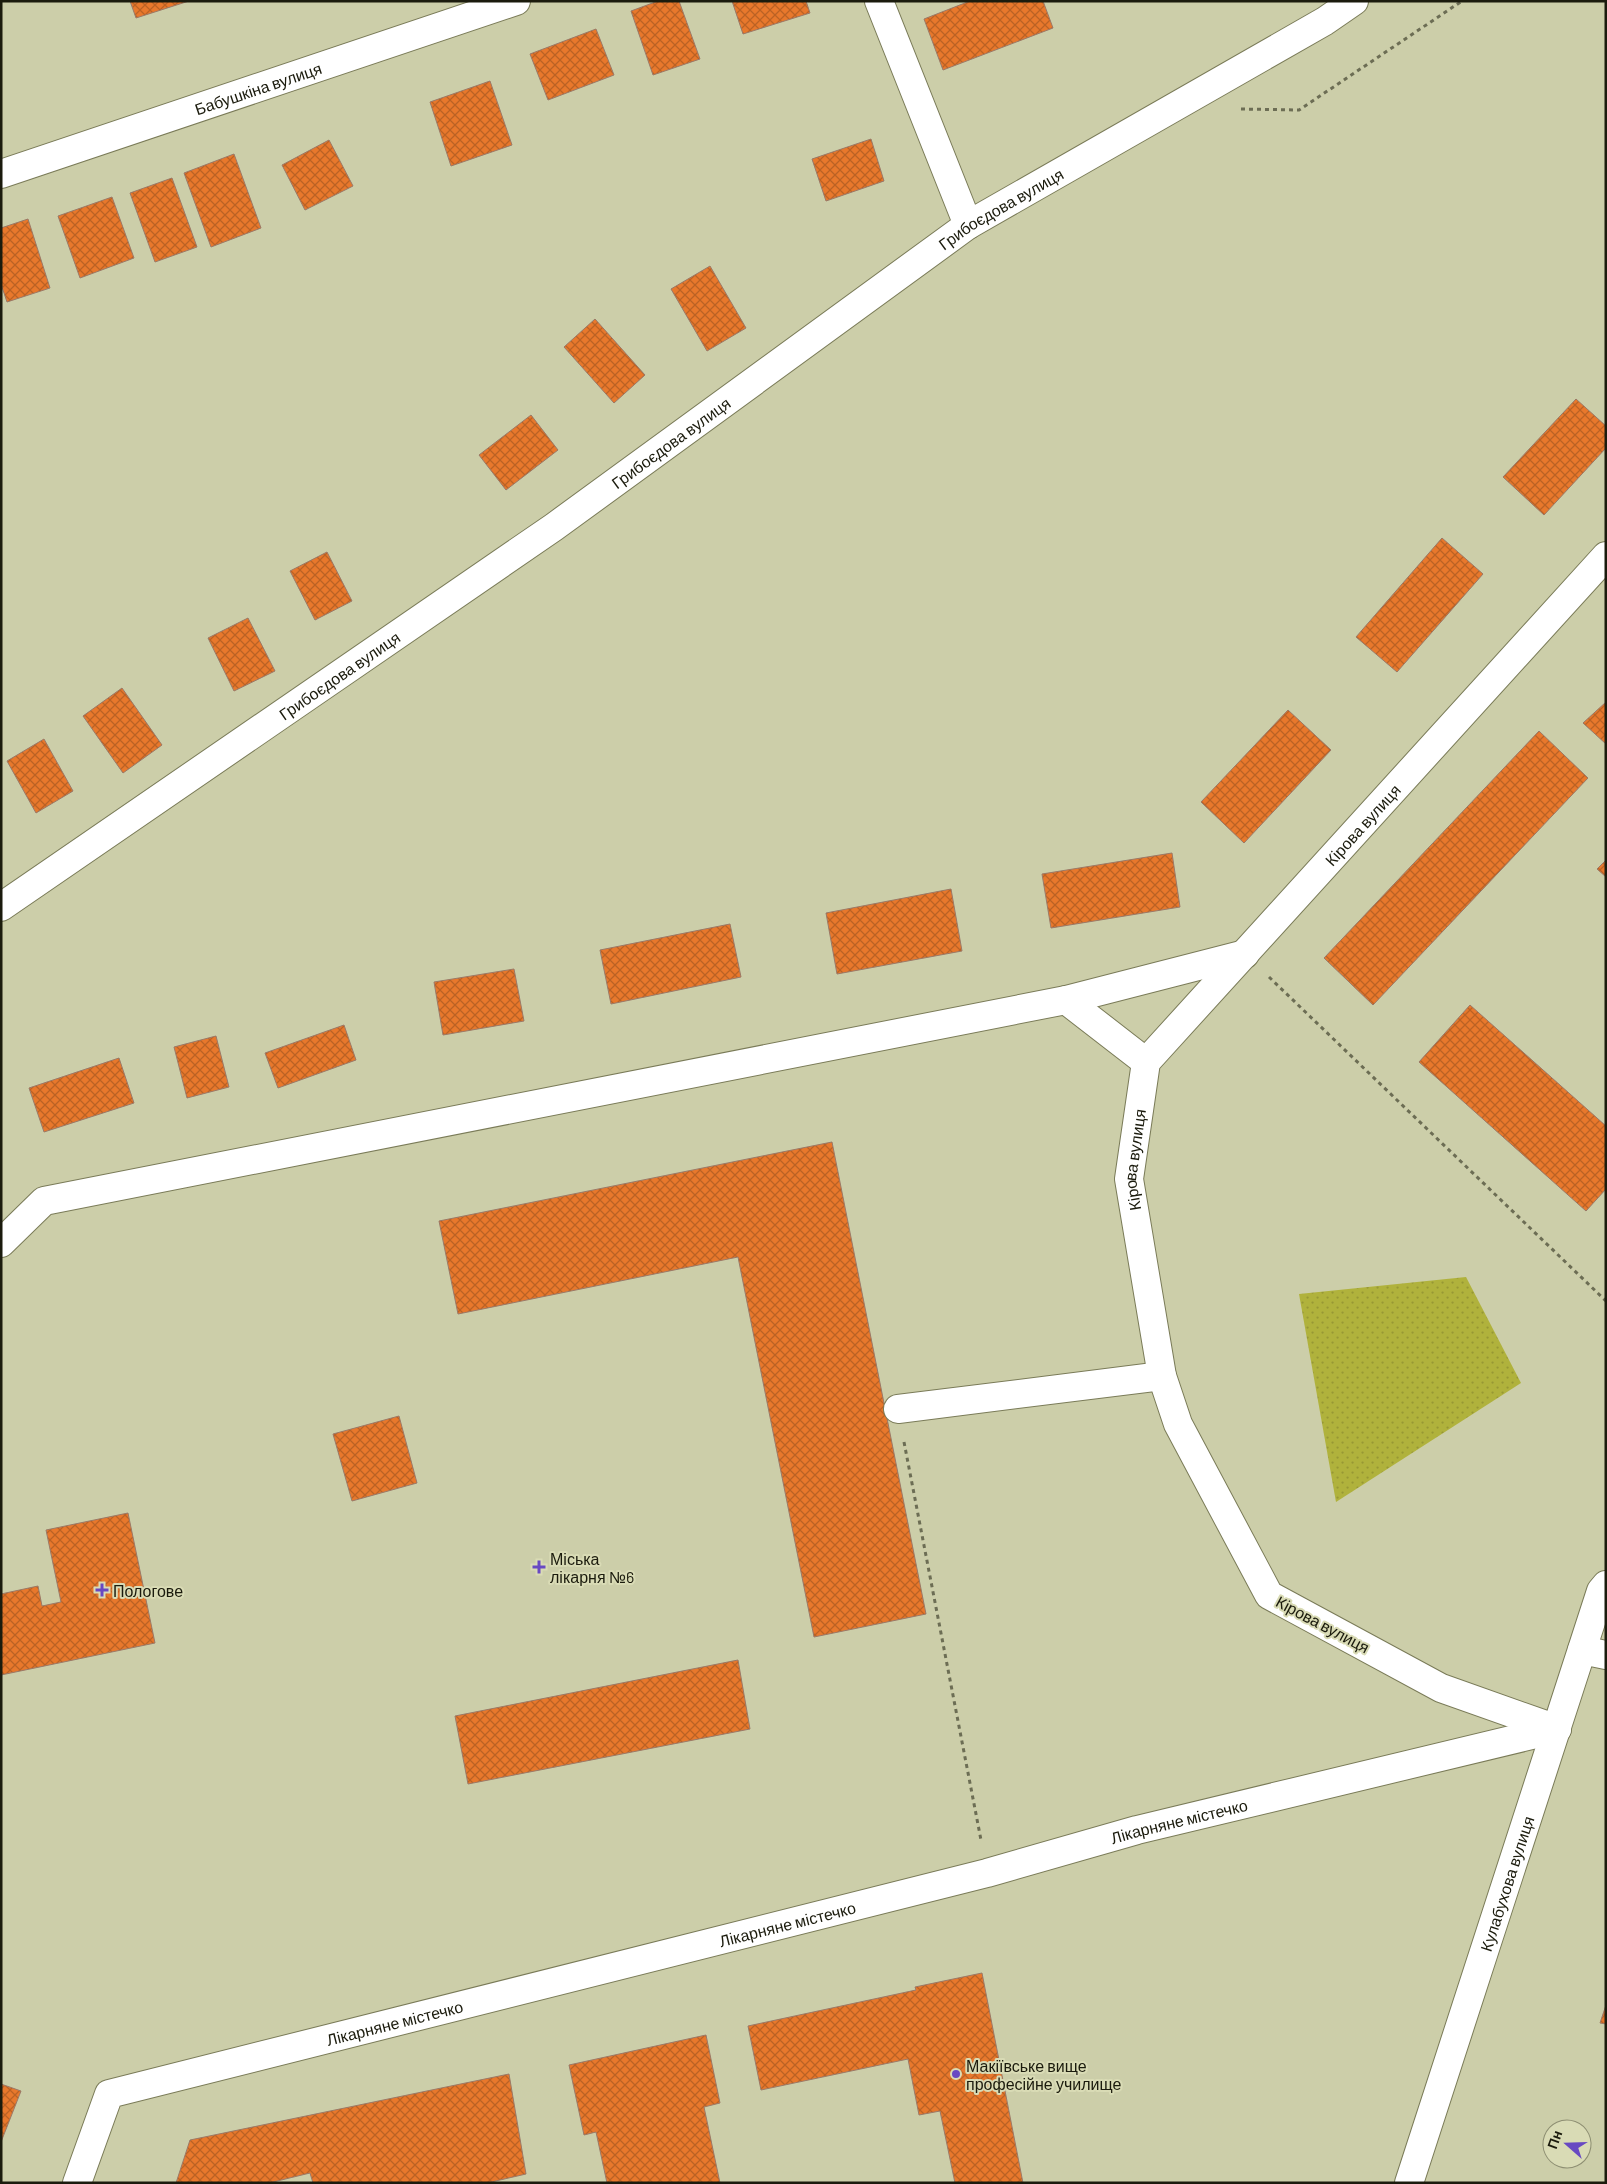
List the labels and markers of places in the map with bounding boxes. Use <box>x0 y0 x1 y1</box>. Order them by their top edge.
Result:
place label: Міська лікарня №6 <box>550 1549 634 1586</box>
marker: Міська лікарня №6 <box>532 1560 546 1574</box>
place label: Пологове <box>113 1581 183 1600</box>
marker: Пологове <box>95 1583 109 1597</box>
place label: Макіївське вище професійне училище <box>966 2056 1121 2093</box>
marker: Макіївське вище професійне училище <box>950 2068 962 2080</box>

